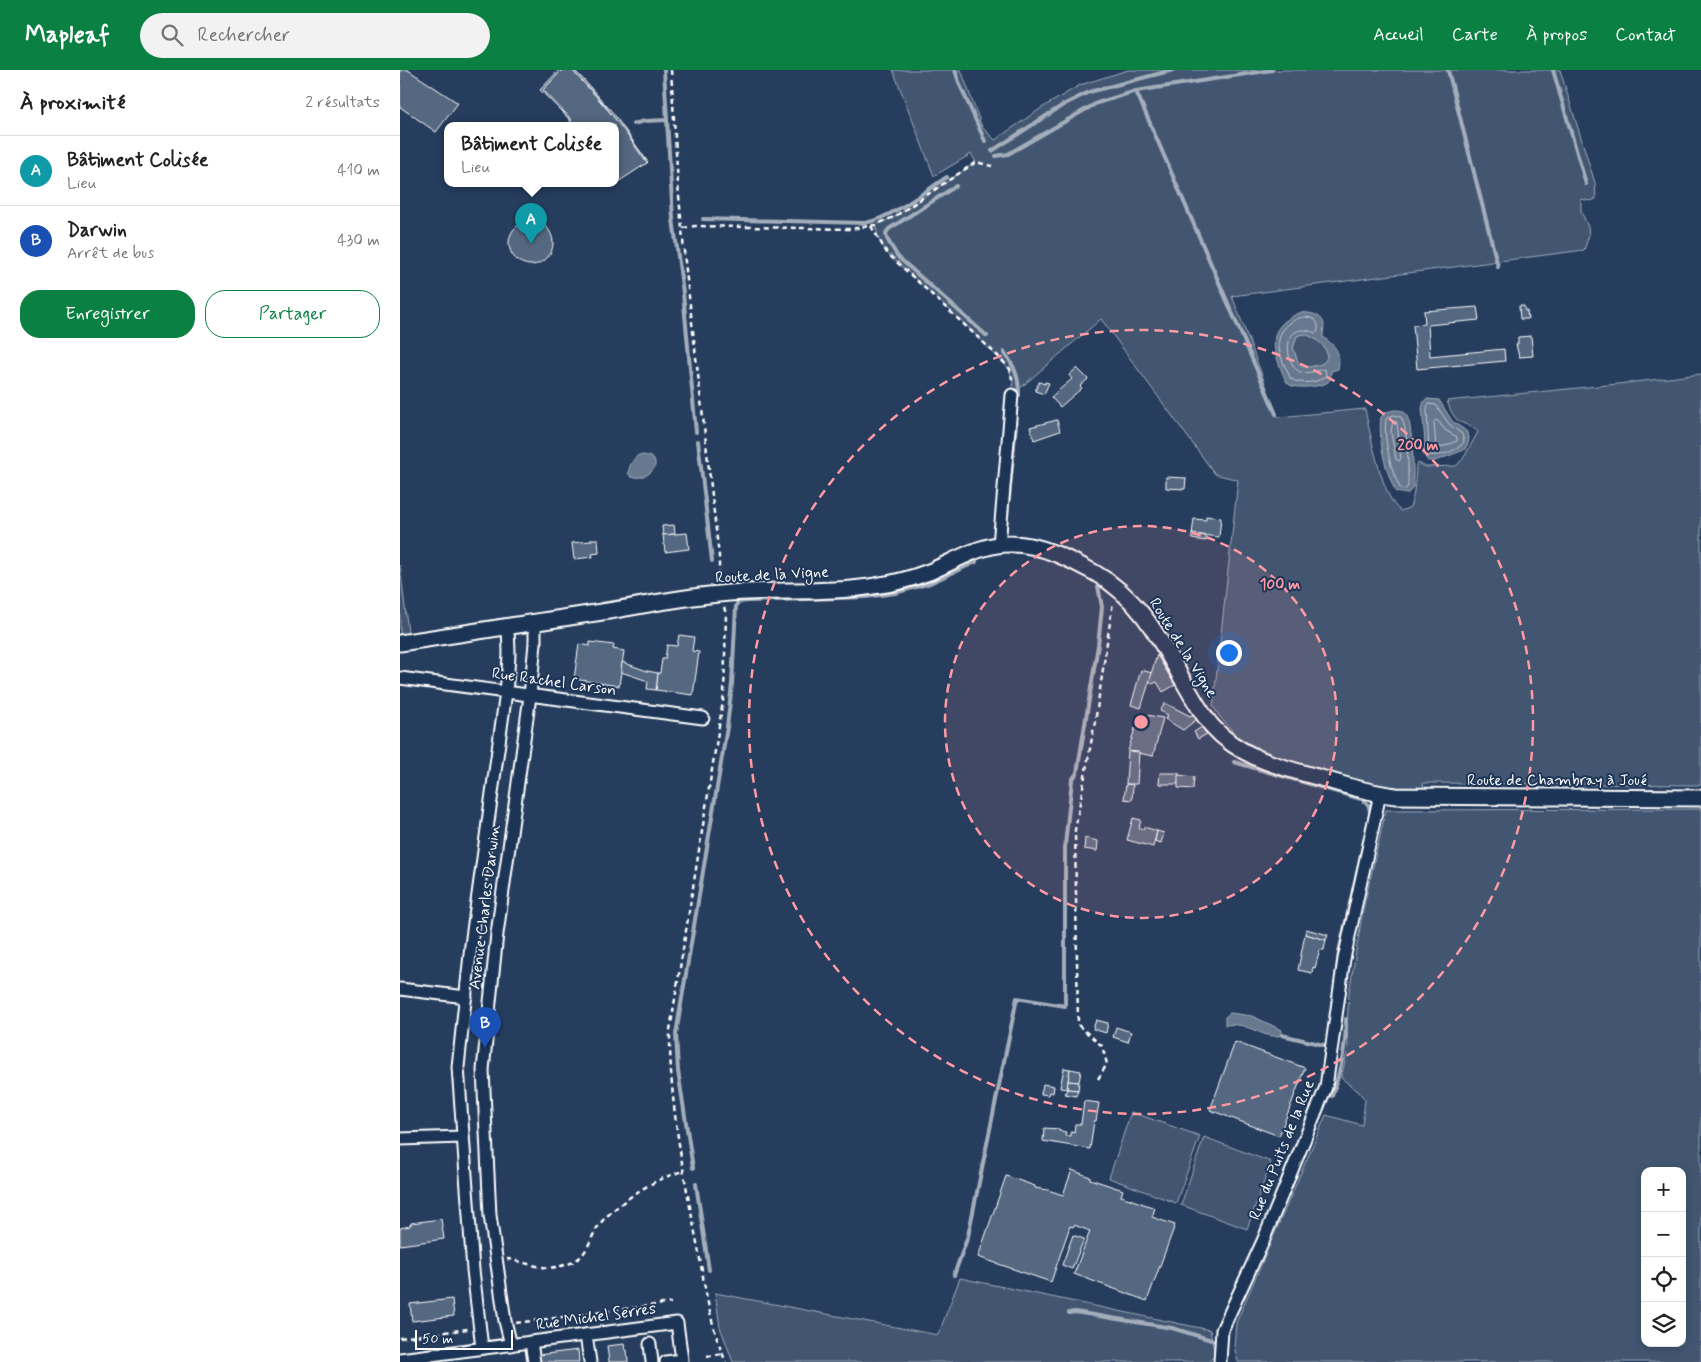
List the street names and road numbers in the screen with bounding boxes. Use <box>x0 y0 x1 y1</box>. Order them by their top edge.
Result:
street label: Route de la Vigne <box>715 562 830 589</box>
street label: Route de la Vigne <box>1143 594 1222 702</box>
street label: Rue Rachel Carson <box>490 663 618 701</box>
street label: Route de Chambray à Joué <box>1467 770 1647 791</box>
street label: Avenue Charles Darwin <box>464 823 506 991</box>
street label: Rue du Puits de la Rue <box>1244 1077 1320 1223</box>
street label: Rue Michel Serres <box>535 1298 657 1336</box>

